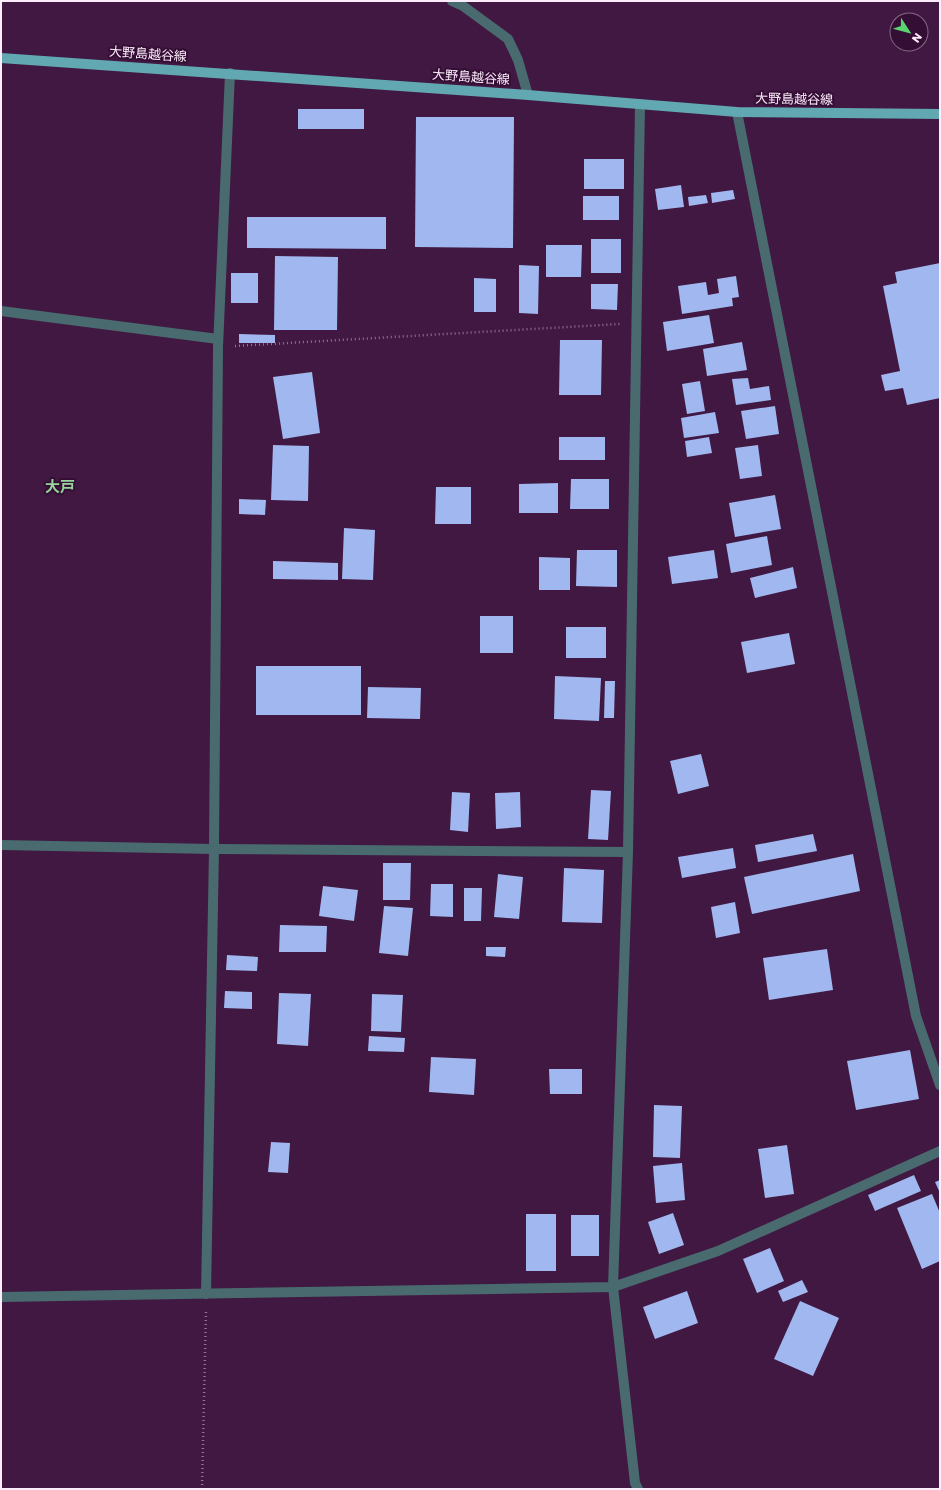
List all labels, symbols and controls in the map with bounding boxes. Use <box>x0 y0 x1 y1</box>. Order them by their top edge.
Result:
north arrow <box>889 12 929 52</box>
text: N <box>908 30 926 46</box>
street label: 大野島越谷線 <box>108 42 188 66</box>
street label: 大野島越谷線 <box>431 65 511 89</box>
street label: 大野島越谷線 <box>755 89 833 109</box>
district label: 大戸 <box>45 476 75 497</box>

